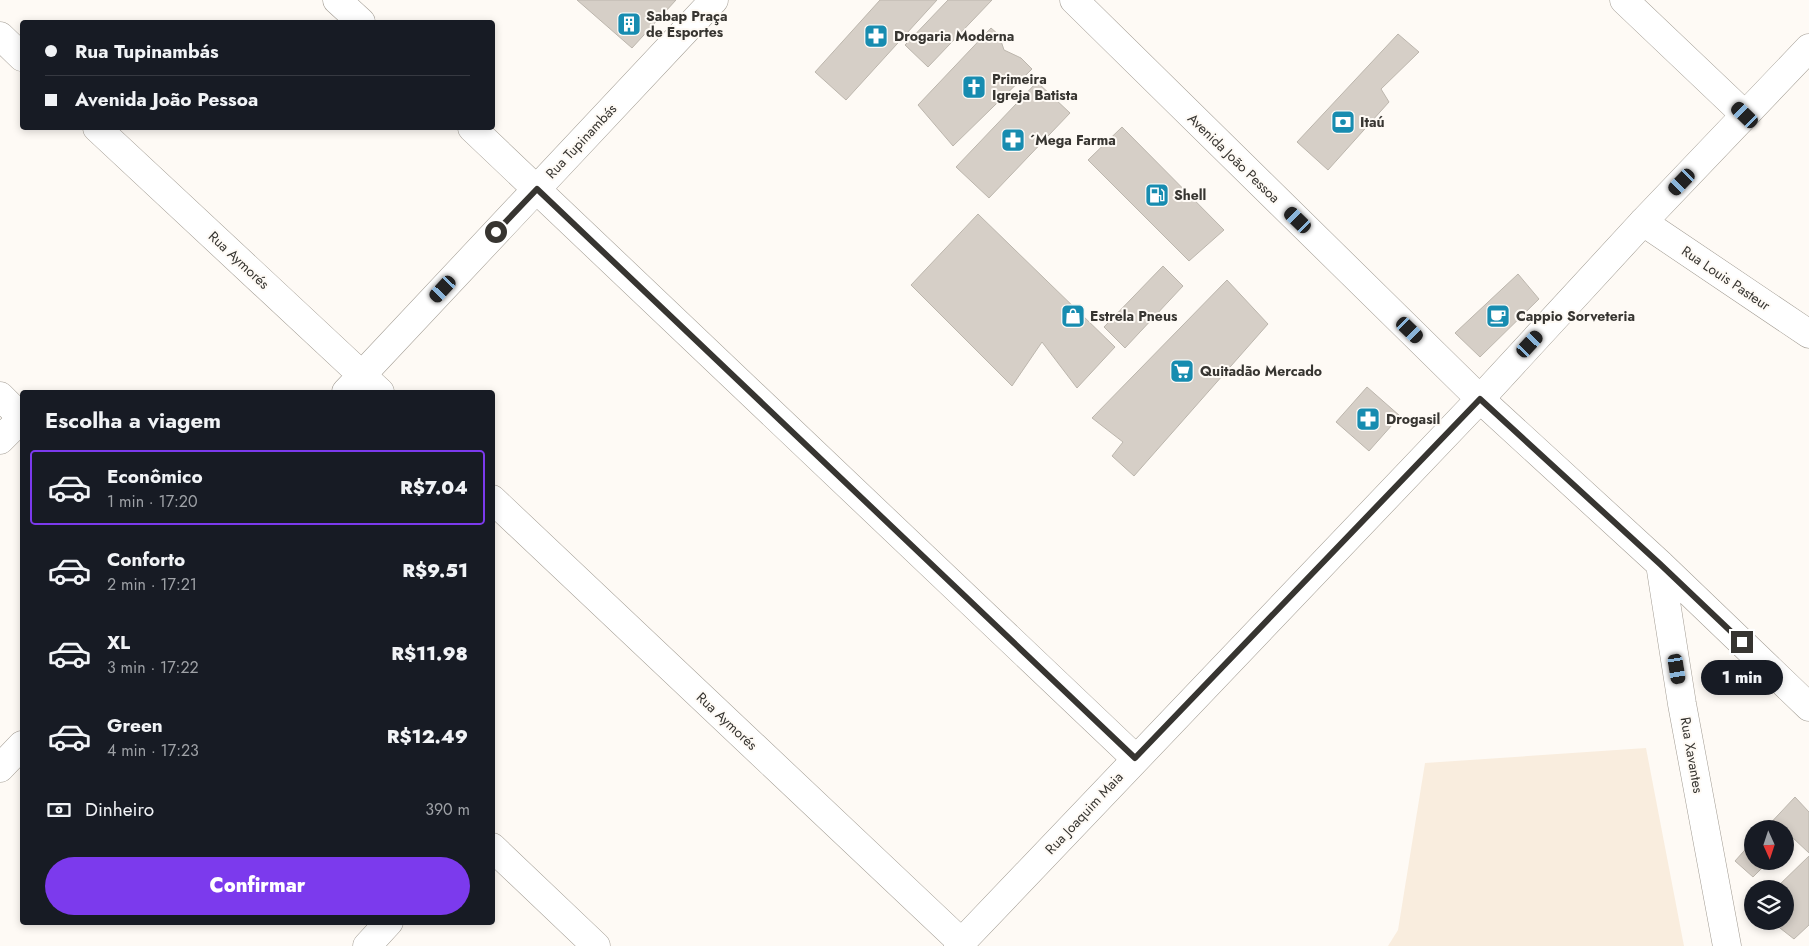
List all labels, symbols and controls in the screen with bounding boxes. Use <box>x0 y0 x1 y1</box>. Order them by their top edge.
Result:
place label: Sabap Praça de Esportes <box>646 6 728 42</box>
building icon: Sabap Praça de Esportes <box>616 11 642 37</box>
pharmacy icon: Drogaria Moderna <box>863 23 889 49</box>
place label: Drogaria Moderna <box>894 26 1014 46</box>
text: Rua Tupinambás <box>75 38 219 65</box>
place label: Primeira Igreja Batista <box>992 69 1078 105</box>
church icon: Primeira Igreja Batista <box>961 74 987 100</box>
text: Avenida João Pessoa <box>75 86 258 113</box>
street label: Rua Tupinambás <box>541 99 621 183</box>
car <box>1729 99 1761 131</box>
street label: Avenida João Pessoa <box>1183 109 1285 207</box>
bank icon: Itaú <box>1330 109 1356 135</box>
place label: Itaú <box>1360 112 1385 132</box>
pharmacy icon: ´Mega Farma <box>1000 127 1026 153</box>
place label: ´Mega Farma <box>1030 130 1116 150</box>
car <box>1666 166 1697 198</box>
fuel station icon: Shell <box>1144 182 1170 208</box>
place label: Shell <box>1174 185 1206 205</box>
car <box>1282 204 1314 236</box>
route start <box>485 221 507 243</box>
street label: Rua Aymorés <box>204 226 274 294</box>
street label: Rua Louis Pasteur <box>1678 241 1775 315</box>
car <box>427 273 458 305</box>
shop icon: Estrela Pneus <box>1060 303 1086 329</box>
cafe icon: Cappio Sorveteria <box>1485 303 1511 329</box>
place label: Estrela Pneus <box>1090 306 1178 326</box>
place label: Cappio Sorveteria <box>1516 306 1635 326</box>
car <box>1394 314 1426 346</box>
car <box>1514 328 1545 360</box>
supermarket icon: Quitadão Mercado <box>1169 358 1195 384</box>
place label: Quitadão Mercado <box>1200 361 1322 381</box>
text: Escolha a viagem <box>45 404 221 436</box>
pharmacy icon: Drogasil <box>1355 406 1381 432</box>
place label: Drogasil <box>1386 409 1440 429</box>
text: Econômico <box>107 463 203 490</box>
icon: car <box>47 465 92 510</box>
text: R$7.04 <box>400 474 468 501</box>
text: 1 min · 17:20 <box>107 490 198 513</box>
text: Conforto <box>107 546 185 573</box>
icon: car <box>47 548 92 593</box>
text: R$9.51 <box>402 557 468 584</box>
text: 2 min · 17:21 <box>107 573 197 596</box>
text: XL <box>107 629 130 656</box>
icon: car <box>47 631 92 676</box>
route end <box>1731 631 1753 653</box>
text: R$11.98 <box>391 640 468 667</box>
car <box>1667 653 1686 685</box>
text: 3 min · 17:22 <box>107 656 199 679</box>
callout: 1 min <box>1701 660 1783 694</box>
text: 1 min <box>1722 666 1762 689</box>
street label: Rua Aymorés <box>692 687 762 755</box>
text: Green <box>107 712 163 739</box>
icon: car <box>47 714 92 759</box>
street label: Rua Xavantes <box>1675 715 1709 795</box>
text: R$12.49 <box>387 723 468 750</box>
text: 4 min · 17:23 <box>107 739 199 762</box>
street label: Rua Joaquim Maia <box>1040 767 1128 859</box>
icon: cash <box>45 796 73 824</box>
text: Dinheiro <box>85 796 154 823</box>
text: 390 m <box>425 798 470 821</box>
north arrow <box>1744 820 1794 870</box>
map controls <box>1744 820 1794 930</box>
button: Confirmar <box>45 857 470 915</box>
button: layers <box>1744 880 1794 930</box>

